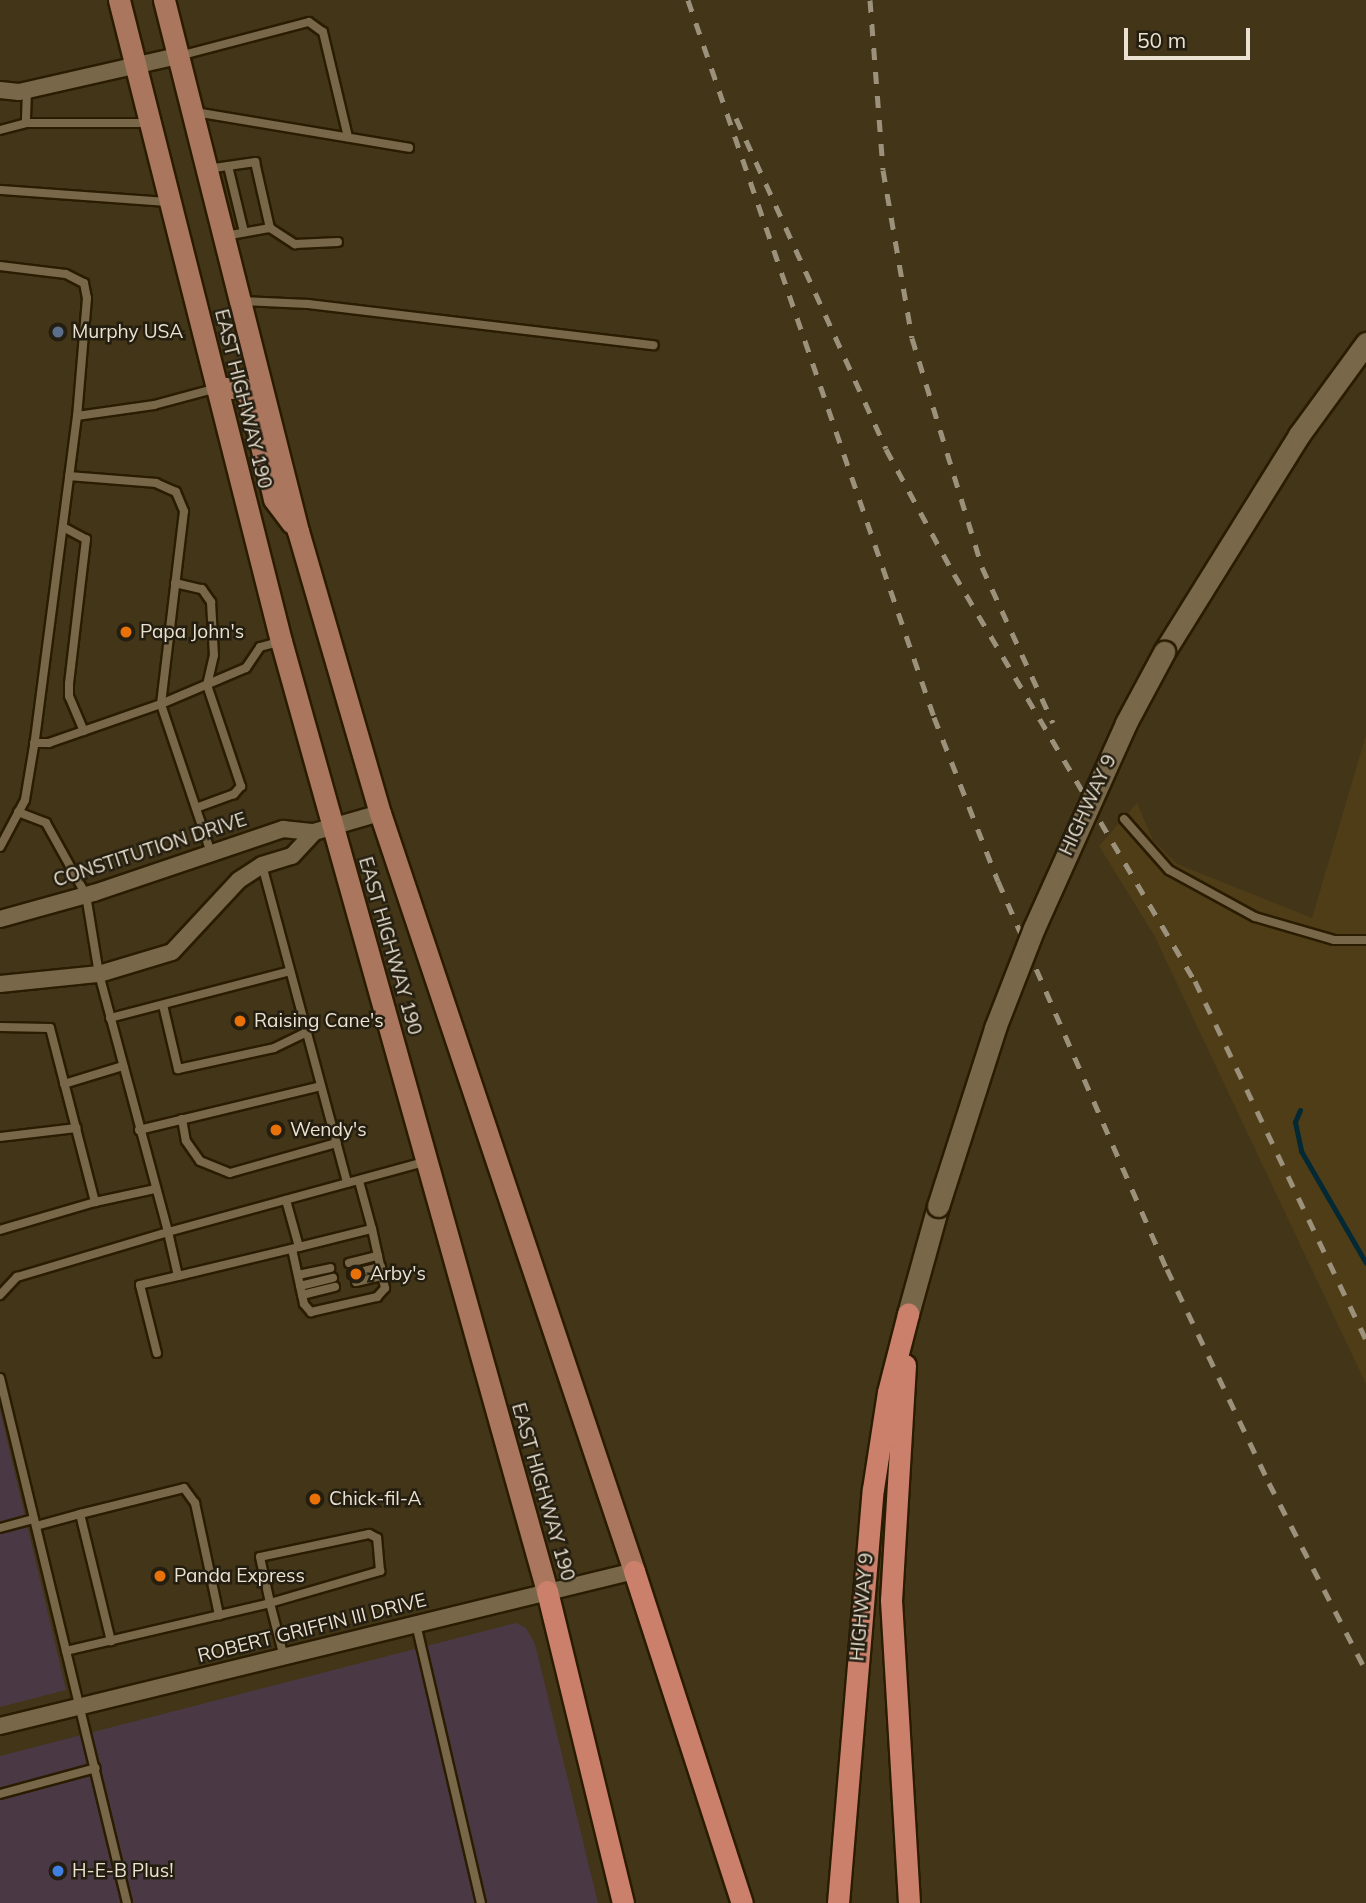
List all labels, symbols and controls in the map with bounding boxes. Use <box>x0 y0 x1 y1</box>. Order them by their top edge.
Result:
scale bar <box>1128 14 1254 58</box>
text: 50 m <box>1137 27 1186 53</box>
street label: EAST HIGHWAY 190 <box>210 307 276 491</box>
place label: Murphy USA <box>72 321 183 343</box>
marker: Murphy USA <box>50 324 66 340</box>
place label: Papa John's <box>140 621 244 643</box>
marker: Papa John's <box>118 624 134 640</box>
street label: HIGHWAY 9 <box>1055 751 1121 859</box>
street label: CONSTITUTION DRIVE <box>51 808 249 892</box>
street label: EAST HIGHWAY 190 <box>354 854 426 1038</box>
place label: Raising Cane's <box>254 1010 384 1032</box>
marker: Raising Cane's <box>232 1013 248 1029</box>
place label: Wendy's <box>290 1119 367 1141</box>
marker: Wendy's <box>268 1122 284 1138</box>
place label: Arby's <box>370 1263 426 1285</box>
marker: Arby's <box>348 1266 364 1282</box>
street label: EAST HIGHWAY 190 <box>507 1400 579 1584</box>
place label: Chick-fil-A <box>329 1488 422 1510</box>
marker: Chick-fil-A <box>307 1491 323 1507</box>
street label: HIGHWAY 9 <box>846 1552 878 1662</box>
place label: Panda Express <box>174 1565 305 1587</box>
marker: Panda Express <box>152 1568 168 1584</box>
street label: ROBERT GRIFFIN III DRIVE <box>195 1589 429 1667</box>
place label: H-E-B Plus! <box>72 1860 173 1882</box>
marker: H-E-B Plus! <box>50 1863 66 1879</box>

